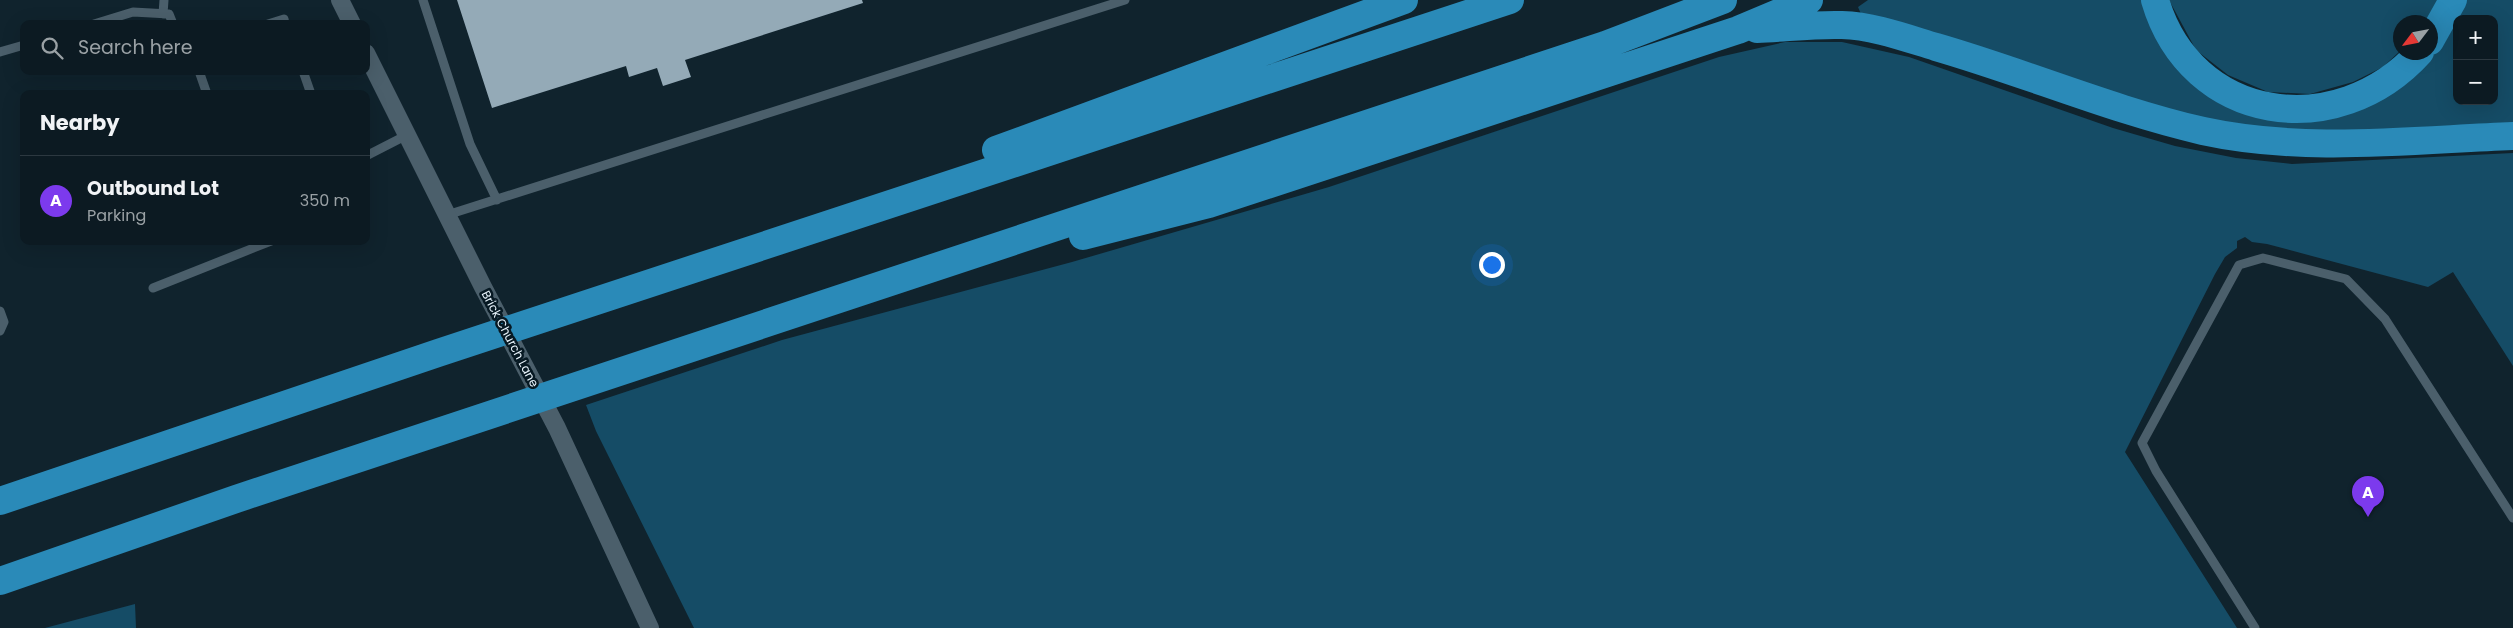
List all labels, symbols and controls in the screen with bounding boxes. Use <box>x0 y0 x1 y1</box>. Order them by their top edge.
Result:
north arrow <box>2393 15 2438 60</box>
map controls <box>2453 15 2498 105</box>
button: + <box>2453 15 2498 60</box>
search box <box>20 20 370 75</box>
icon: search <box>38 34 66 62</box>
text: Search here <box>78 34 192 61</box>
button: − <box>2453 60 2498 105</box>
text: Nearby <box>40 108 120 137</box>
text: Outbound Lot <box>87 175 219 202</box>
text: A <box>50 189 62 212</box>
text: 350 m <box>300 189 350 212</box>
text: Parking <box>87 204 146 227</box>
your location <box>1479 252 1505 278</box>
street label: Brick Church Lane <box>478 287 543 390</box>
pin: A <box>2352 476 2384 517</box>

